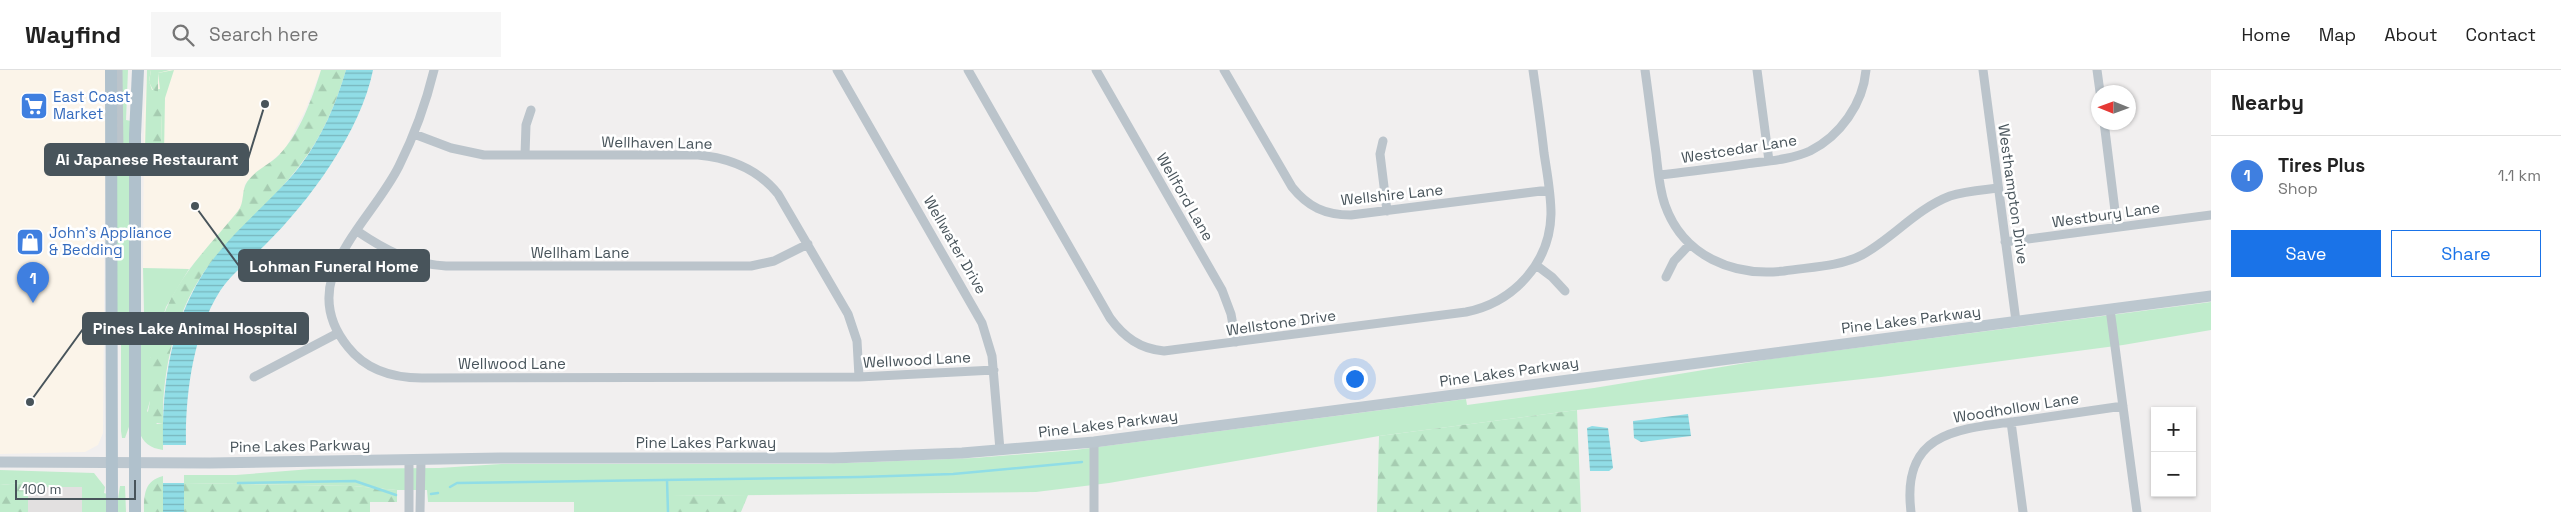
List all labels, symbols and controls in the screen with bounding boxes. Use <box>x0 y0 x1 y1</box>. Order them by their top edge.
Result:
search box <box>151 12 501 57</box>
text: Wayfind <box>25 19 121 50</box>
icon: search <box>169 21 197 49</box>
text: Search here <box>209 22 319 47</box>
text: Home <box>2242 23 2291 46</box>
text: Map <box>2319 23 2356 46</box>
text: About <box>2384 23 2438 46</box>
text: Contact <box>2466 23 2536 46</box>
north arrow <box>2091 85 2136 130</box>
place label: East Coast Market <box>53 87 131 123</box>
text: Nearby <box>2231 89 2304 116</box>
supermarket icon: East Coast Market <box>19 91 49 121</box>
street label: Westhampton Drive <box>1994 123 2033 265</box>
street label: Westcedar Lane <box>1680 130 1798 167</box>
street label: Wellhaven Lane <box>601 132 713 153</box>
callout: Ai Japanese Restaurant <box>45 144 248 175</box>
text: Ai Japanese Restaurant <box>55 149 239 170</box>
street label: Wellford Lane <box>1153 149 1218 244</box>
text: Tires Plus <box>2278 153 2365 178</box>
text: 1 <box>2243 165 2251 186</box>
text: 1.1 km <box>2498 165 2541 186</box>
text: Shop <box>2278 178 2318 199</box>
street label: Wellshire Lane <box>1340 180 1444 209</box>
street label: Wellwater Drive <box>920 192 991 297</box>
street label: Westbury Lane <box>2051 198 2161 231</box>
place label: John's Appliance & Bedding <box>49 223 172 259</box>
shop icon: John's Appliance & Bedding <box>15 227 45 257</box>
button: Save <box>2231 230 2381 277</box>
button: Share <box>2391 230 2541 277</box>
street label: Wellham Lane <box>531 243 629 262</box>
callout: Lohman Funeral Home <box>239 250 429 281</box>
text: Lohman Funeral Home <box>249 256 419 277</box>
pin: 1 <box>17 262 49 303</box>
street label: Pine Lakes Parkway <box>1840 302 1982 337</box>
street label: Wellstone Drive <box>1225 305 1337 340</box>
callout: Pines Lake Animal Hospital <box>83 313 308 344</box>
text: Pines Lake Animal Hospital <box>93 318 297 339</box>
street label: Wellwood Lane <box>863 347 971 372</box>
street label: Pine Lakes Parkway <box>1438 352 1580 391</box>
street label: Wellwood Lane <box>458 354 566 373</box>
your location <box>1342 366 1368 392</box>
street label: Woodhollow Lane <box>1952 388 2080 427</box>
street label: Pine Lakes Parkway <box>1037 406 1179 441</box>
map controls <box>2151 407 2196 497</box>
button: + <box>2151 407 2196 452</box>
street label: Pine Lakes Parkway <box>636 433 776 452</box>
street label: Pine Lakes Parkway <box>230 435 370 456</box>
button: − <box>2151 452 2196 497</box>
scale bar <box>15 477 136 500</box>
text: 100 m <box>22 480 61 498</box>

